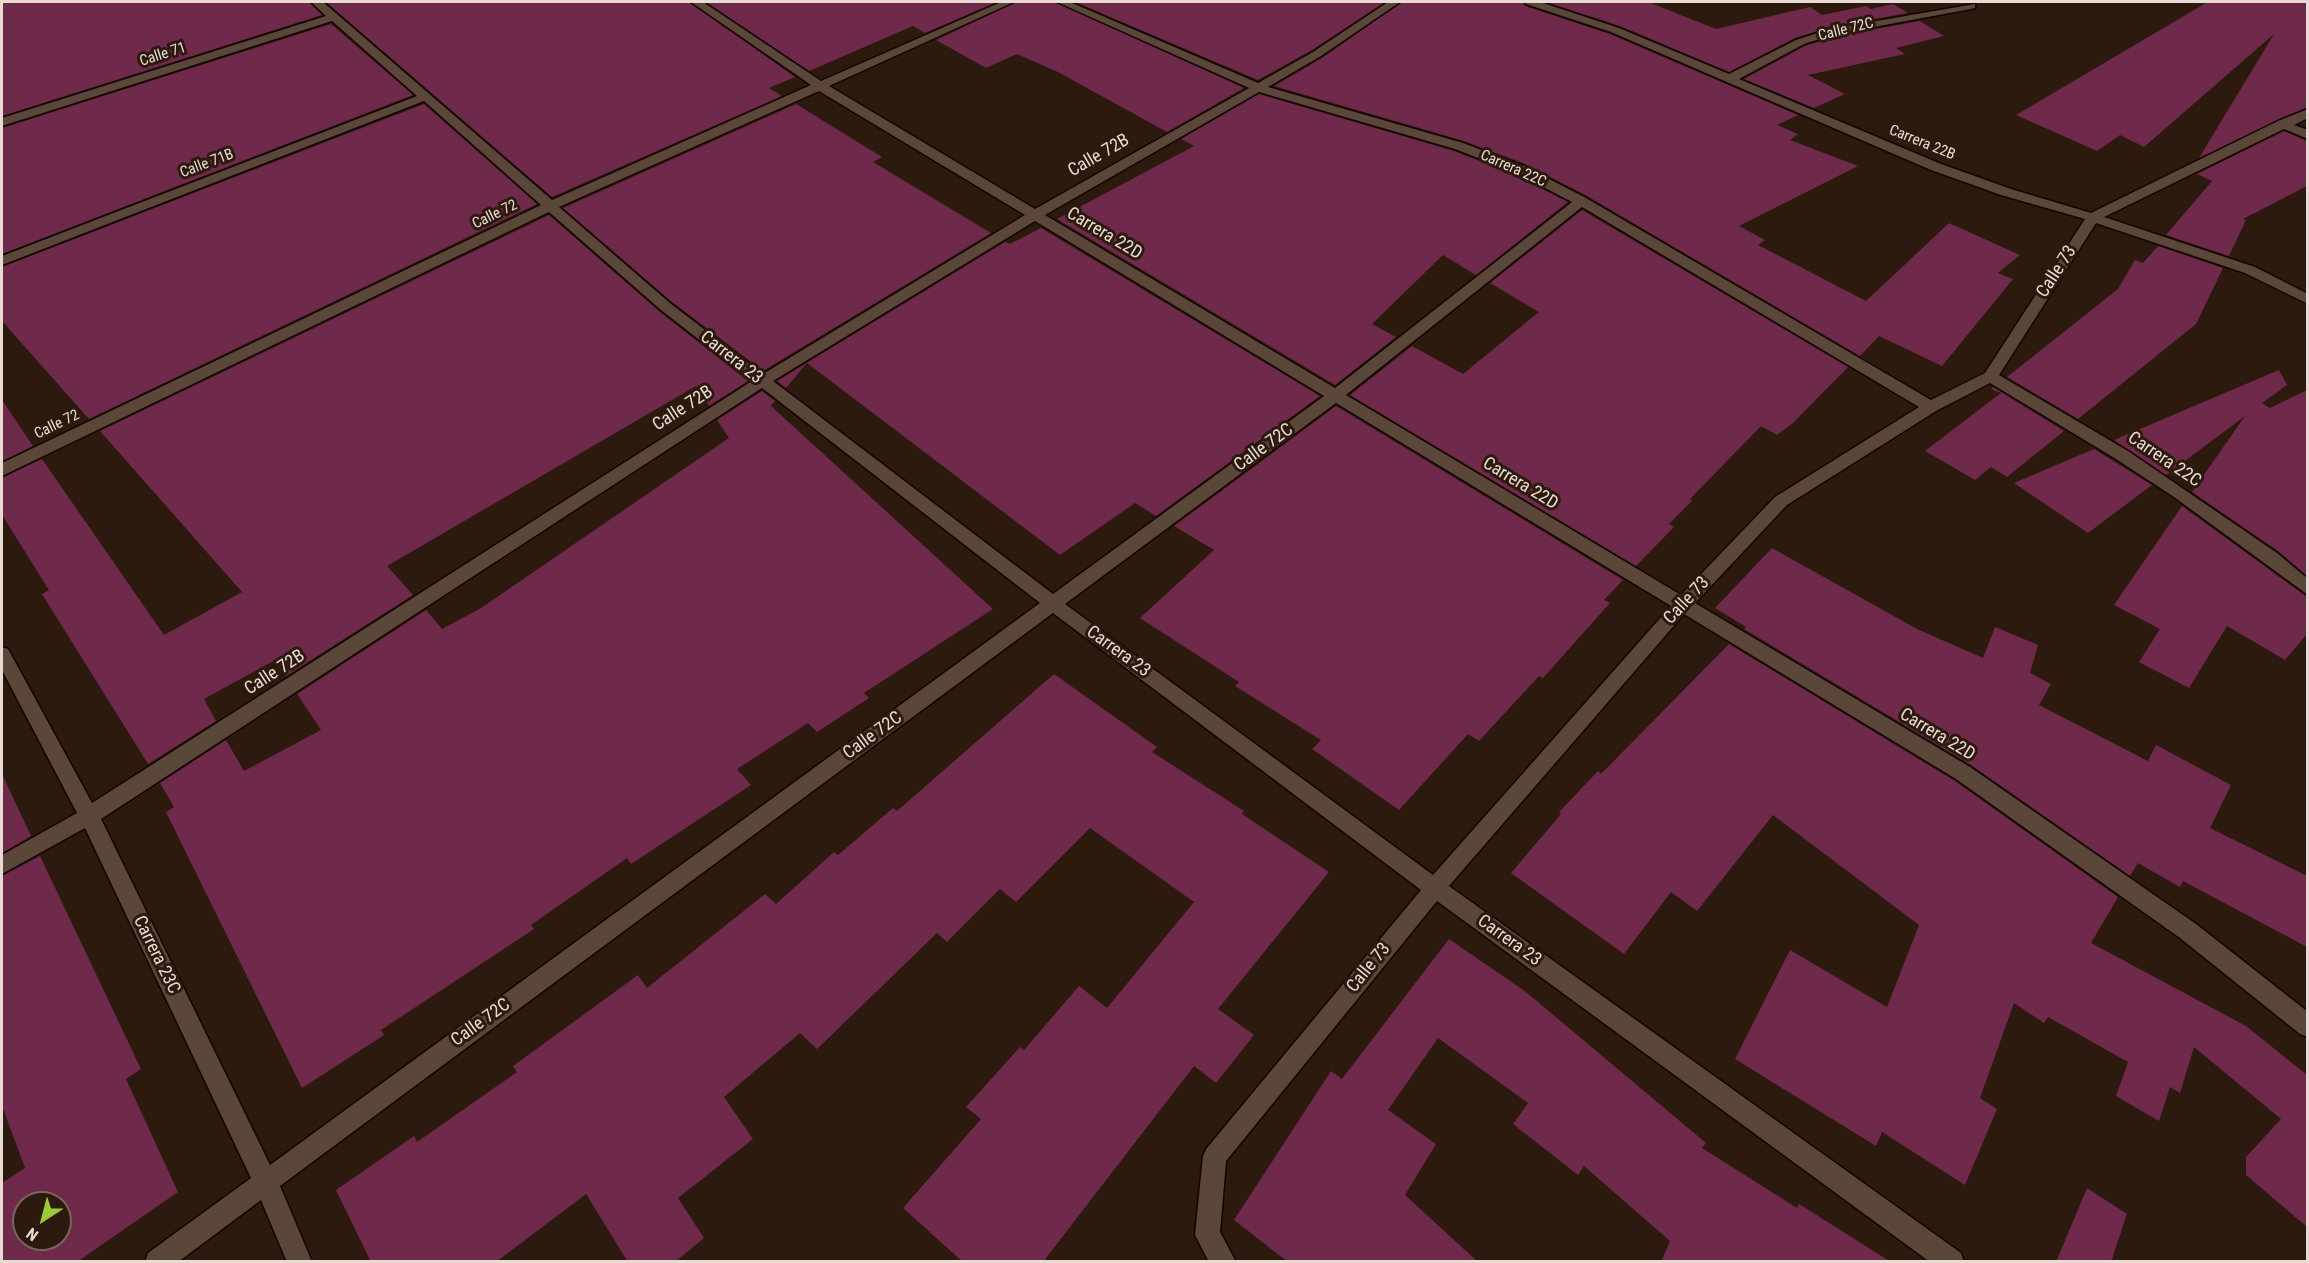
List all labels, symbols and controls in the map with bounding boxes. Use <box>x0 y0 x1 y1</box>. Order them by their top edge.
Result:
street label: Calle 72C <box>1816 14 1876 46</box>
street label: Calle 71 <box>137 39 189 71</box>
street label: Carrera 22B <box>1886 122 1958 164</box>
street label: Calle 72B <box>1064 130 1134 182</box>
street label: Calle 71B <box>178 146 236 182</box>
street label: Carrera 22C <box>1477 147 1549 191</box>
street label: Calle 72 <box>470 196 520 234</box>
street label: Carrera 22D <box>1062 203 1146 265</box>
street label: Calle 73 <box>2032 242 2082 302</box>
street label: Carrera 23 <box>695 327 767 389</box>
street label: Calle 72B <box>649 382 717 436</box>
street label: Calle 72 <box>32 406 82 444</box>
street label: Calle 72C <box>1230 419 1298 477</box>
street label: Carrera 22C <box>2123 428 2205 492</box>
street label: Carrera 22D <box>1478 453 1562 515</box>
street label: Calle 73 <box>1660 573 1714 629</box>
street label: Carrera 23 <box>1082 622 1154 682</box>
street label: Calle 72B <box>241 646 309 700</box>
street label: Carrera 22D <box>1895 704 1979 766</box>
street label: Calle 72C <box>839 707 907 765</box>
street label: Carrera 23 <box>1473 911 1545 971</box>
street label: Carrera 23C <box>128 913 184 997</box>
street label: Calle 73 <box>1343 939 1395 997</box>
street label: Calle 72C <box>447 994 515 1052</box>
north arrow <box>12 1191 72 1251</box>
text: N <box>23 1224 42 1245</box>

